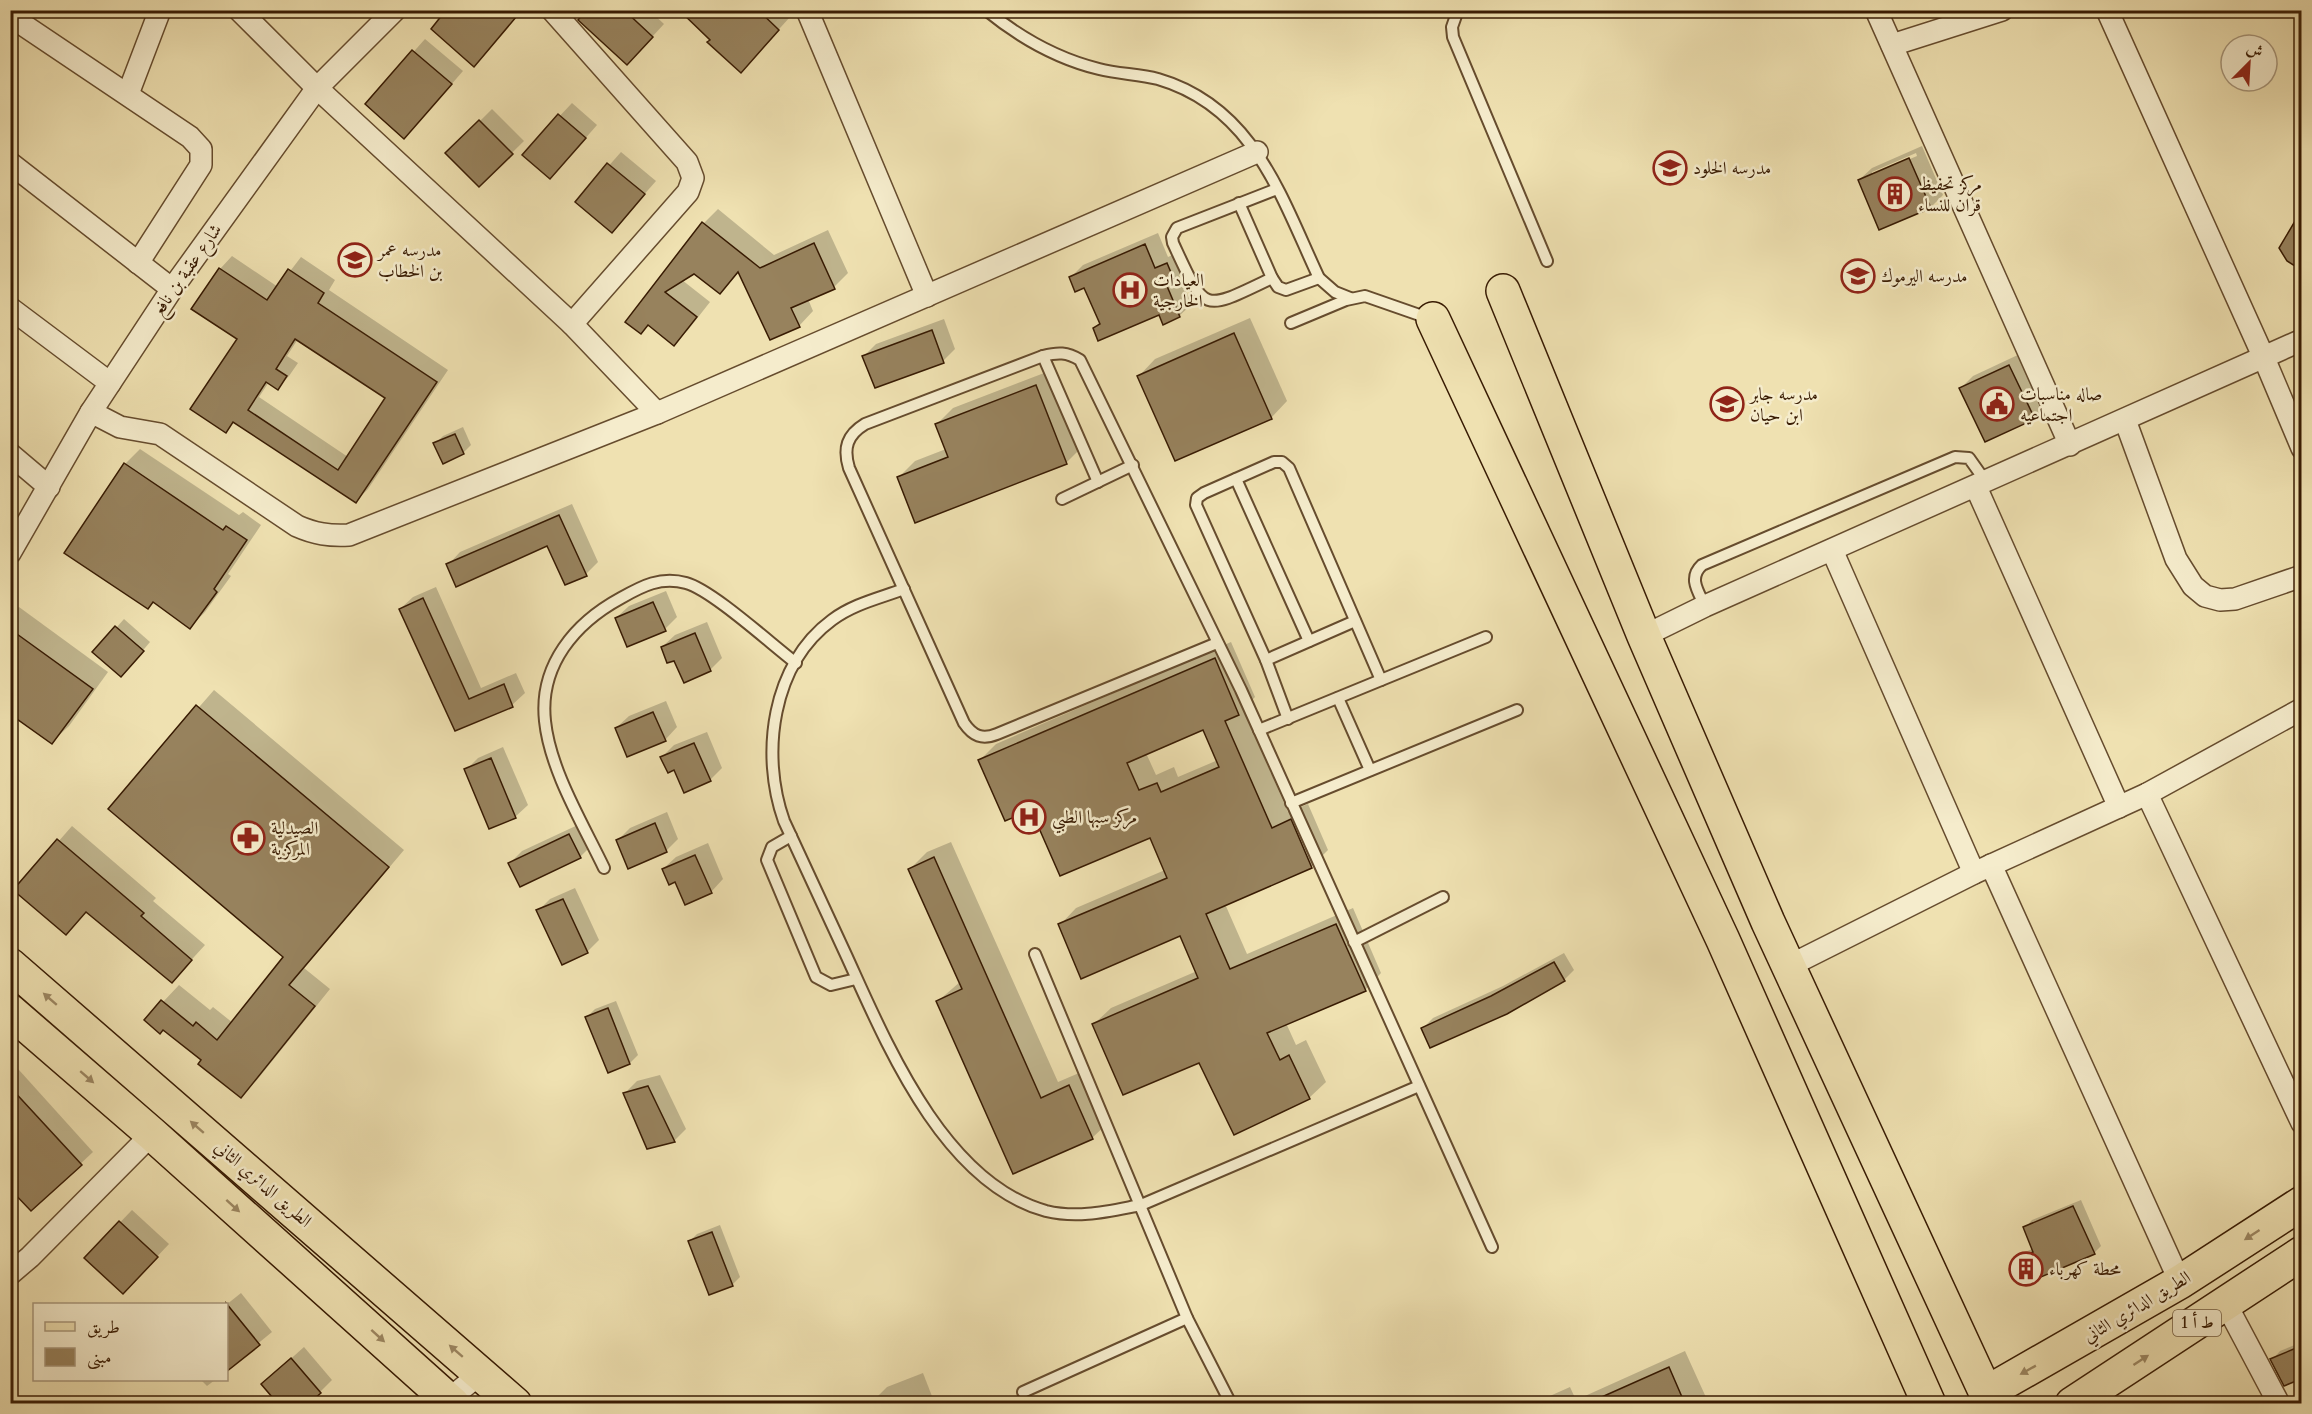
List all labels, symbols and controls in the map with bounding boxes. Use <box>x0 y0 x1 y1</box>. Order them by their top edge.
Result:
north arrow <box>2219 33 2279 93</box>
text: ش <box>2243 37 2266 63</box>
school or university icon: مدرسه الخلود <box>1652 150 1688 186</box>
place label: مدرسه الخلود <box>1693 156 1771 181</box>
place label: مركز تحفيظ قران للنساء <box>1918 172 1982 218</box>
building icon: مركز تحفيظ قران للنساء <box>1877 176 1913 212</box>
street label: شارع عقبة بن نافع <box>146 219 231 323</box>
place label: مدرسه عمر بن الخطاب <box>376 238 443 284</box>
school or university icon: مدرسه عمر بن الخطاب <box>337 242 373 278</box>
school or university icon: مدرسه اليرموك <box>1840 258 1876 294</box>
place label: مدرسه اليرموك <box>1881 264 1968 289</box>
place label: العيادات الخارجية <box>1153 268 1204 314</box>
hospital icon: العيادات الخارجية <box>1112 272 1148 308</box>
place label: مدرسه جابر ابن حيان <box>1748 382 1818 428</box>
place label: صاله مناسبات اجتماعيه <box>2020 382 2102 428</box>
school or university icon: مدرسه جابر ابن حيان <box>1709 386 1745 422</box>
public building icon: صاله مناسبات اجتماعيه <box>1979 386 2015 422</box>
hospital icon: مركز سبها الطبي <box>1011 799 1047 835</box>
place label: مركز سبها الطبي <box>1052 805 1137 834</box>
place label: الصيدلية المركزية <box>271 816 318 862</box>
pharmacy icon: الصيدلية المركزية <box>230 820 266 856</box>
one-way arrow <box>42 993 58 1006</box>
one-way arrow <box>79 1070 94 1083</box>
one-way arrow <box>190 1121 205 1134</box>
street label: الطريق الدائري الثاني <box>208 1135 317 1235</box>
one-way arrow <box>225 1199 240 1212</box>
one-way arrow <box>2245 1229 2261 1241</box>
building icon: محطة كهرباء <box>2008 1251 2044 1287</box>
place label: محطة كهرباء <box>2049 1257 2121 1282</box>
street label: الطريق الدائري الثاني <box>2078 1265 2197 1351</box>
legend <box>33 1303 228 1381</box>
road number: ط أ 1 <box>2173 1310 2221 1336</box>
text: طريق <box>87 1315 120 1340</box>
one-way arrow <box>370 1329 385 1342</box>
text: مبنى <box>87 1345 112 1370</box>
one-way arrow <box>449 1345 464 1358</box>
one-way arrow <box>2133 1355 2149 1366</box>
one-way arrow <box>2019 1365 2036 1375</box>

